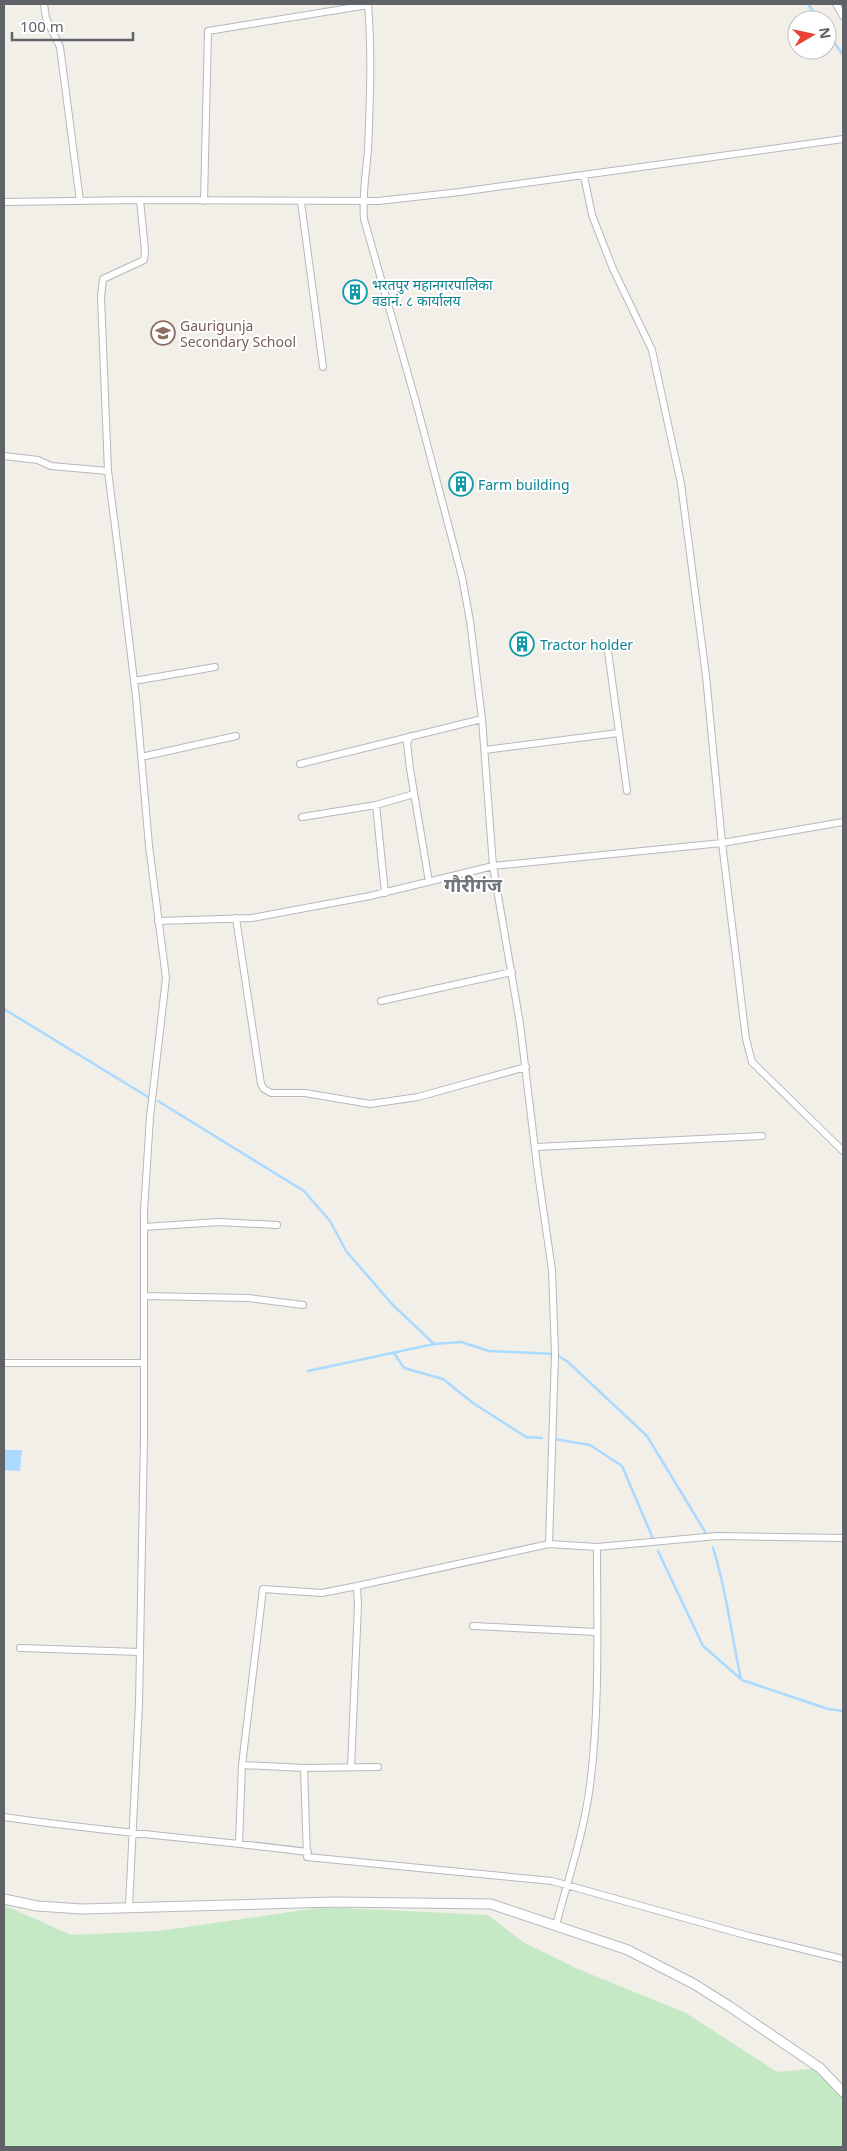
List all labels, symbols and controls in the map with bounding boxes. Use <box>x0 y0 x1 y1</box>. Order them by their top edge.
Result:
scale bar <box>12 10 134 42</box>
north arrow <box>787 10 837 60</box>
text: 100 m <box>20 16 64 36</box>
text: N <box>815 26 836 40</box>
place label: भरतपुर महानगरपालिका वडानं. ८ कार्यालय <box>372 275 493 310</box>
building icon: भरतपुर महानगरपालिका वडानं. ८ कार्यालय <box>342 279 368 305</box>
place label: Gaurigunja Secondary School <box>180 316 296 351</box>
school or university icon: Gaurigunja Secondary School <box>150 320 176 346</box>
building icon: Farm building <box>448 471 474 497</box>
place label: Farm building <box>478 475 570 494</box>
building icon: Tractor holder <box>509 631 535 657</box>
place label: Tractor holder <box>540 635 633 654</box>
district label: गौरीगंज <box>444 872 503 898</box>

